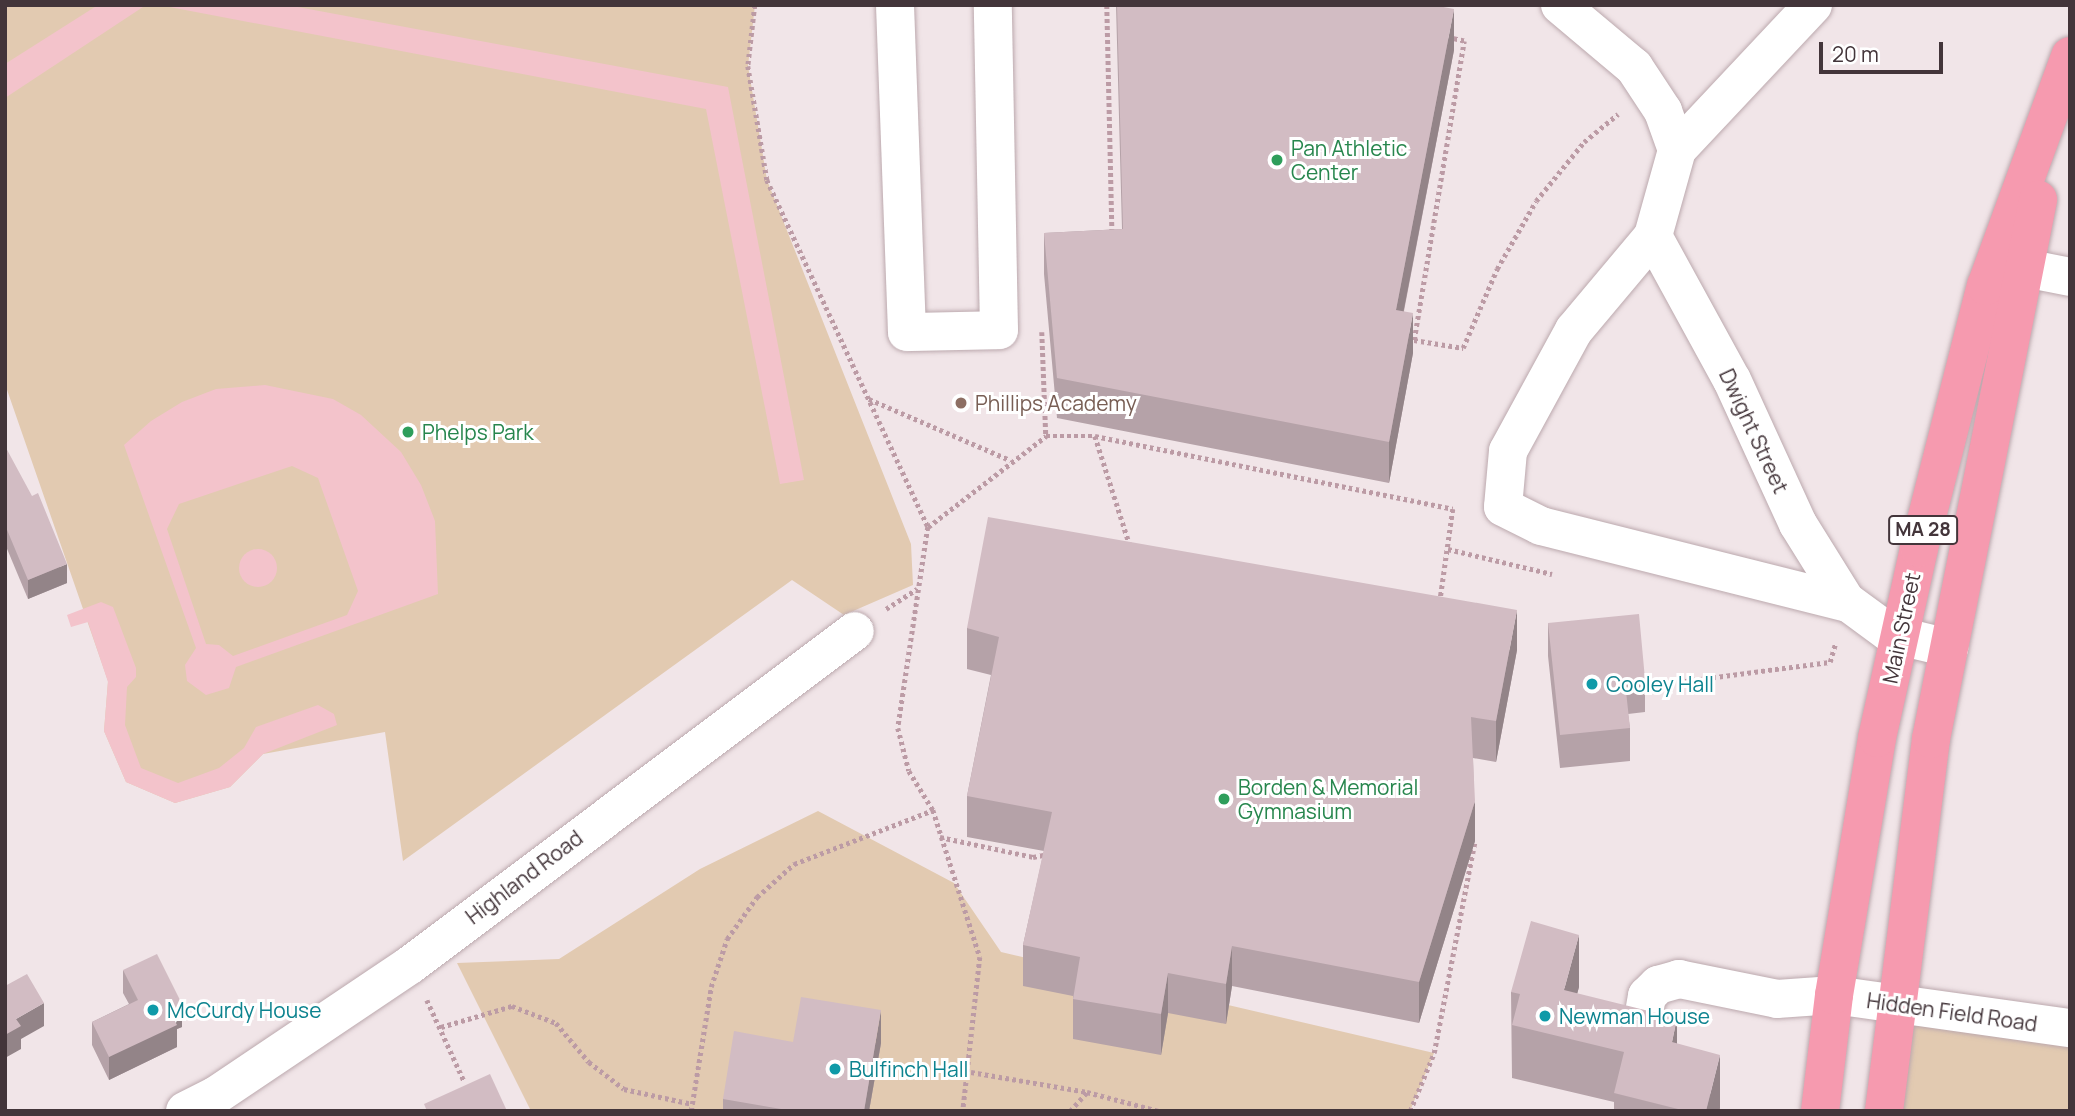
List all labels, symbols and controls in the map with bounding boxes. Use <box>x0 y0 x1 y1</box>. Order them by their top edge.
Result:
scale bar <box>1823 28 1947 72</box>
text: 20 m <box>1832 40 1879 68</box>
place label: Pan Athletic Center <box>1291 135 1407 185</box>
marker: Pan Athletic Center <box>1269 152 1285 168</box>
street label: Dwight Street <box>1714 365 1794 497</box>
place label: Phillips Academy <box>975 390 1137 416</box>
marker: Phillips Academy <box>953 395 969 411</box>
place label: Phelps Park <box>422 419 534 445</box>
marker: Phelps Park <box>400 424 416 440</box>
road number: MA 28 <box>1888 514 1958 545</box>
street label: Main Street <box>1877 570 1925 686</box>
place label: Cooley Hall <box>1606 671 1714 697</box>
marker: Cooley Hall <box>1584 676 1600 692</box>
place label: Borden & Memorial Gymnasium <box>1238 774 1418 824</box>
marker: Borden & Memorial Gymnasium <box>1216 791 1232 807</box>
street label: Highland Road <box>461 825 587 929</box>
street label: Hidden Field Road <box>1865 988 2039 1036</box>
place label: McCurdy House <box>167 997 321 1023</box>
marker: McCurdy House <box>145 1002 161 1018</box>
place label: Newman House <box>1559 1003 1710 1029</box>
marker: Newman House <box>1537 1008 1553 1024</box>
place label: Bulfinch Hall <box>849 1056 968 1082</box>
marker: Bulfinch Hall <box>827 1061 843 1077</box>

